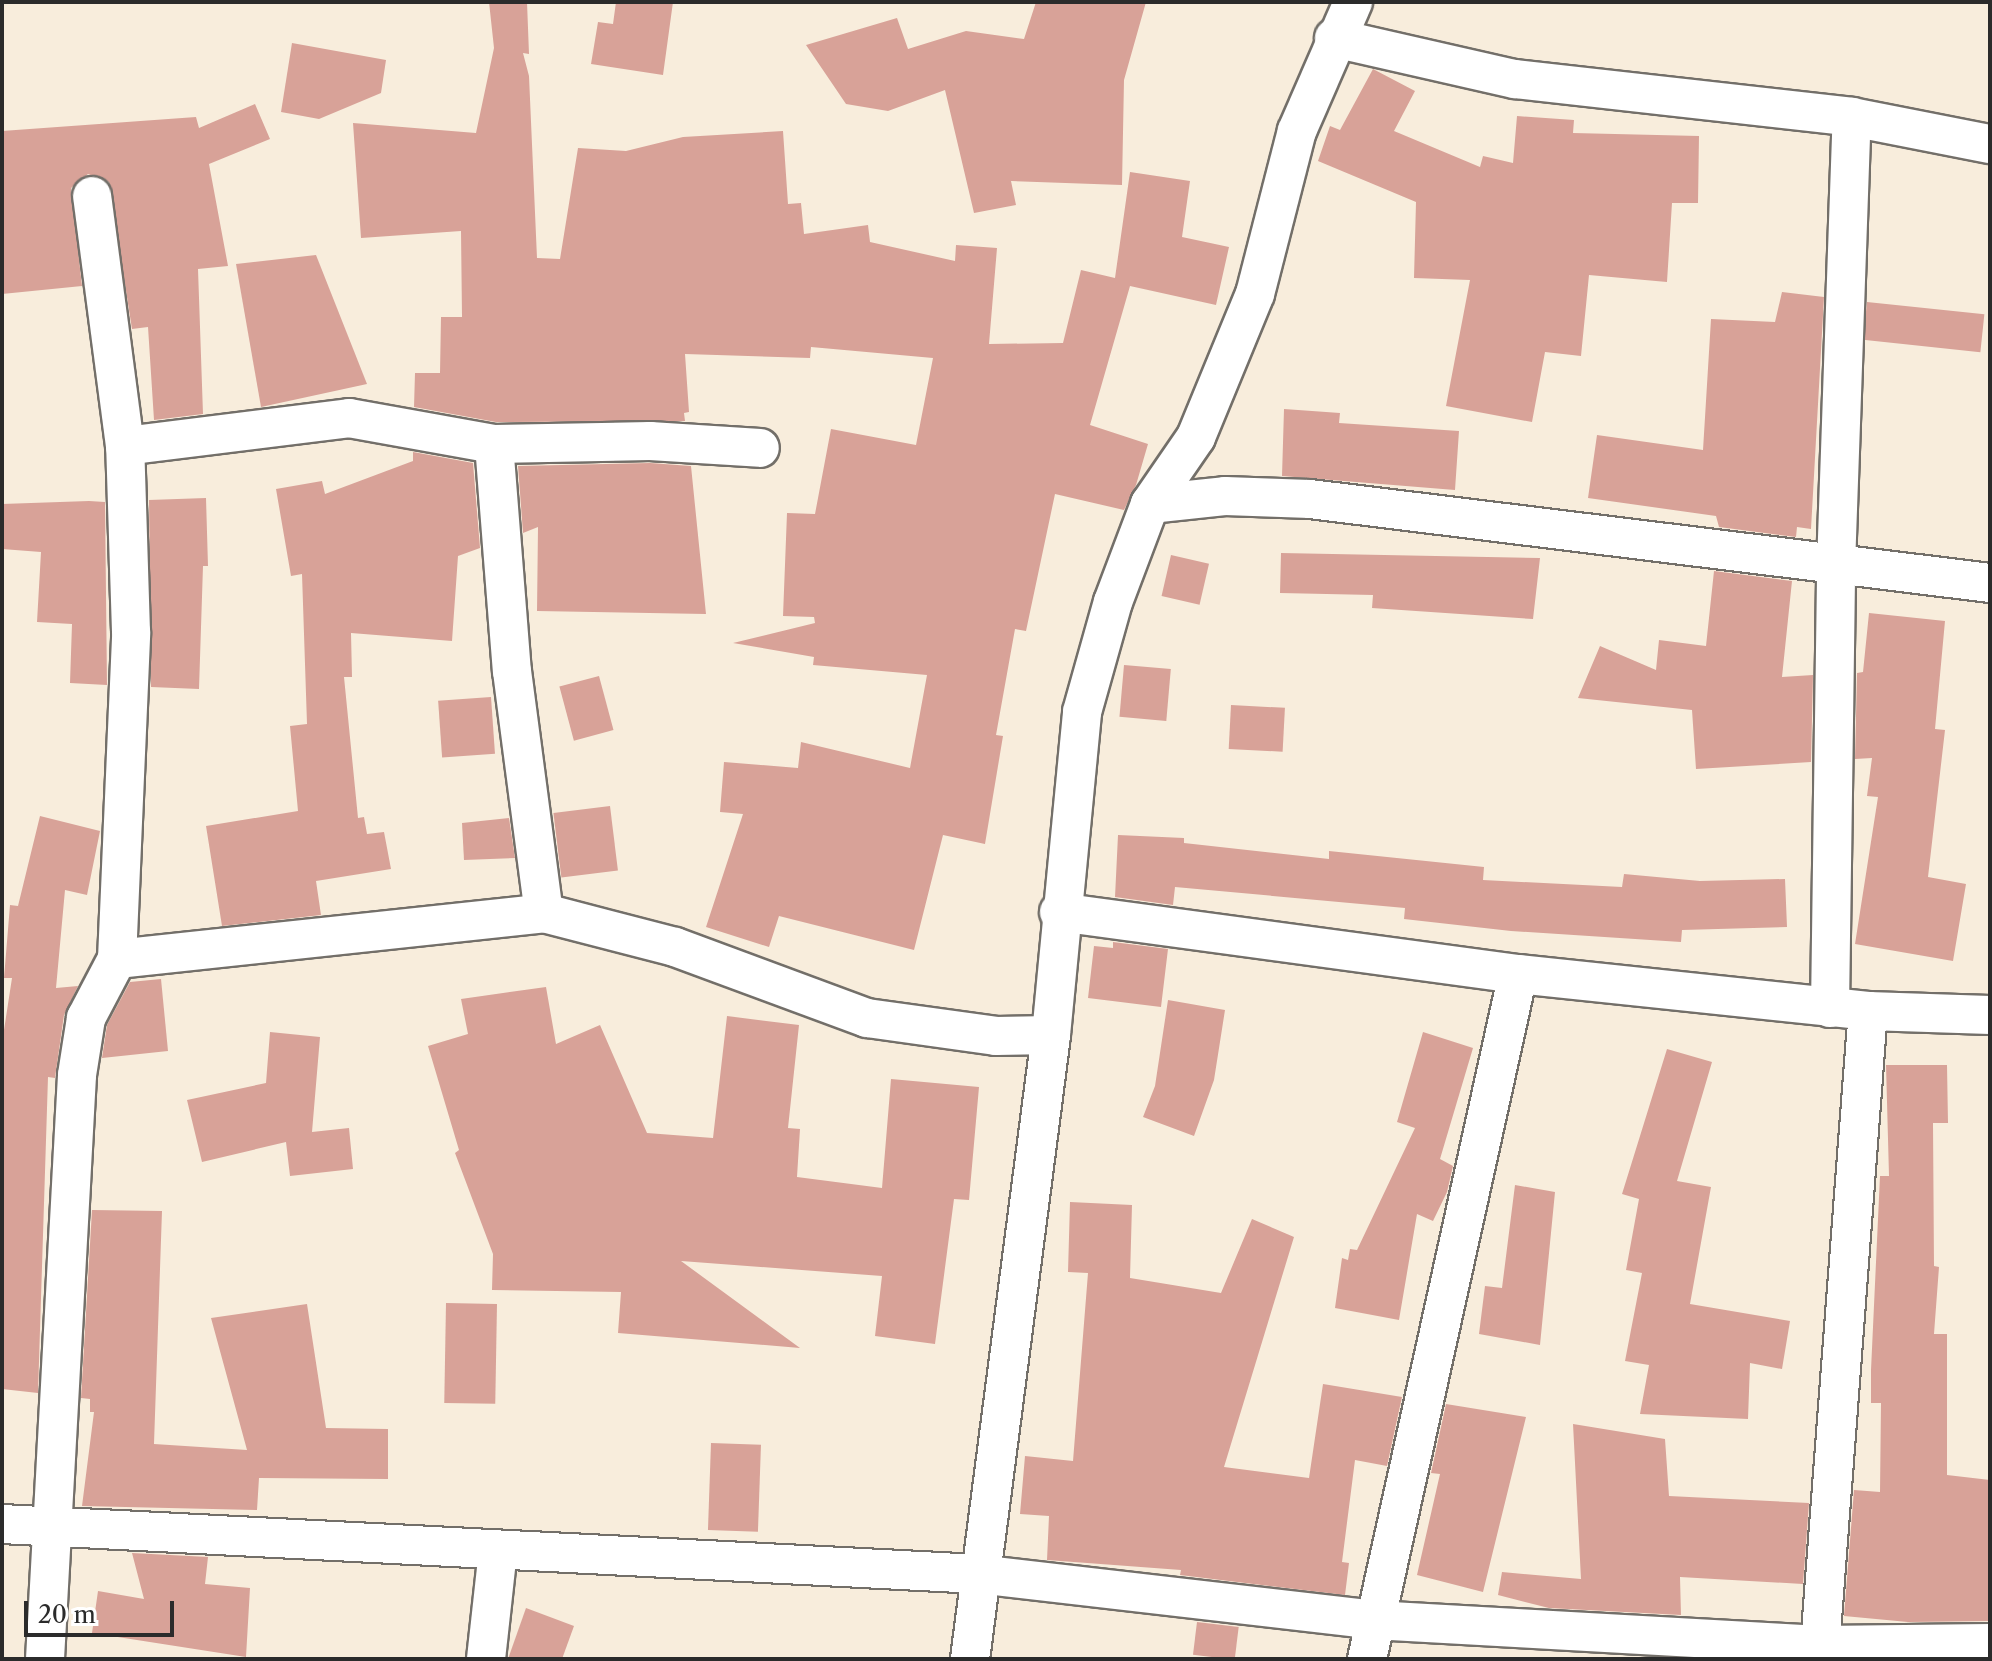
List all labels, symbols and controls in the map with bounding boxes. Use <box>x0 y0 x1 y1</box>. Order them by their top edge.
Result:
scale bar <box>28 1585 178 1635</box>
text: 20 m <box>38 1600 96 1629</box>

